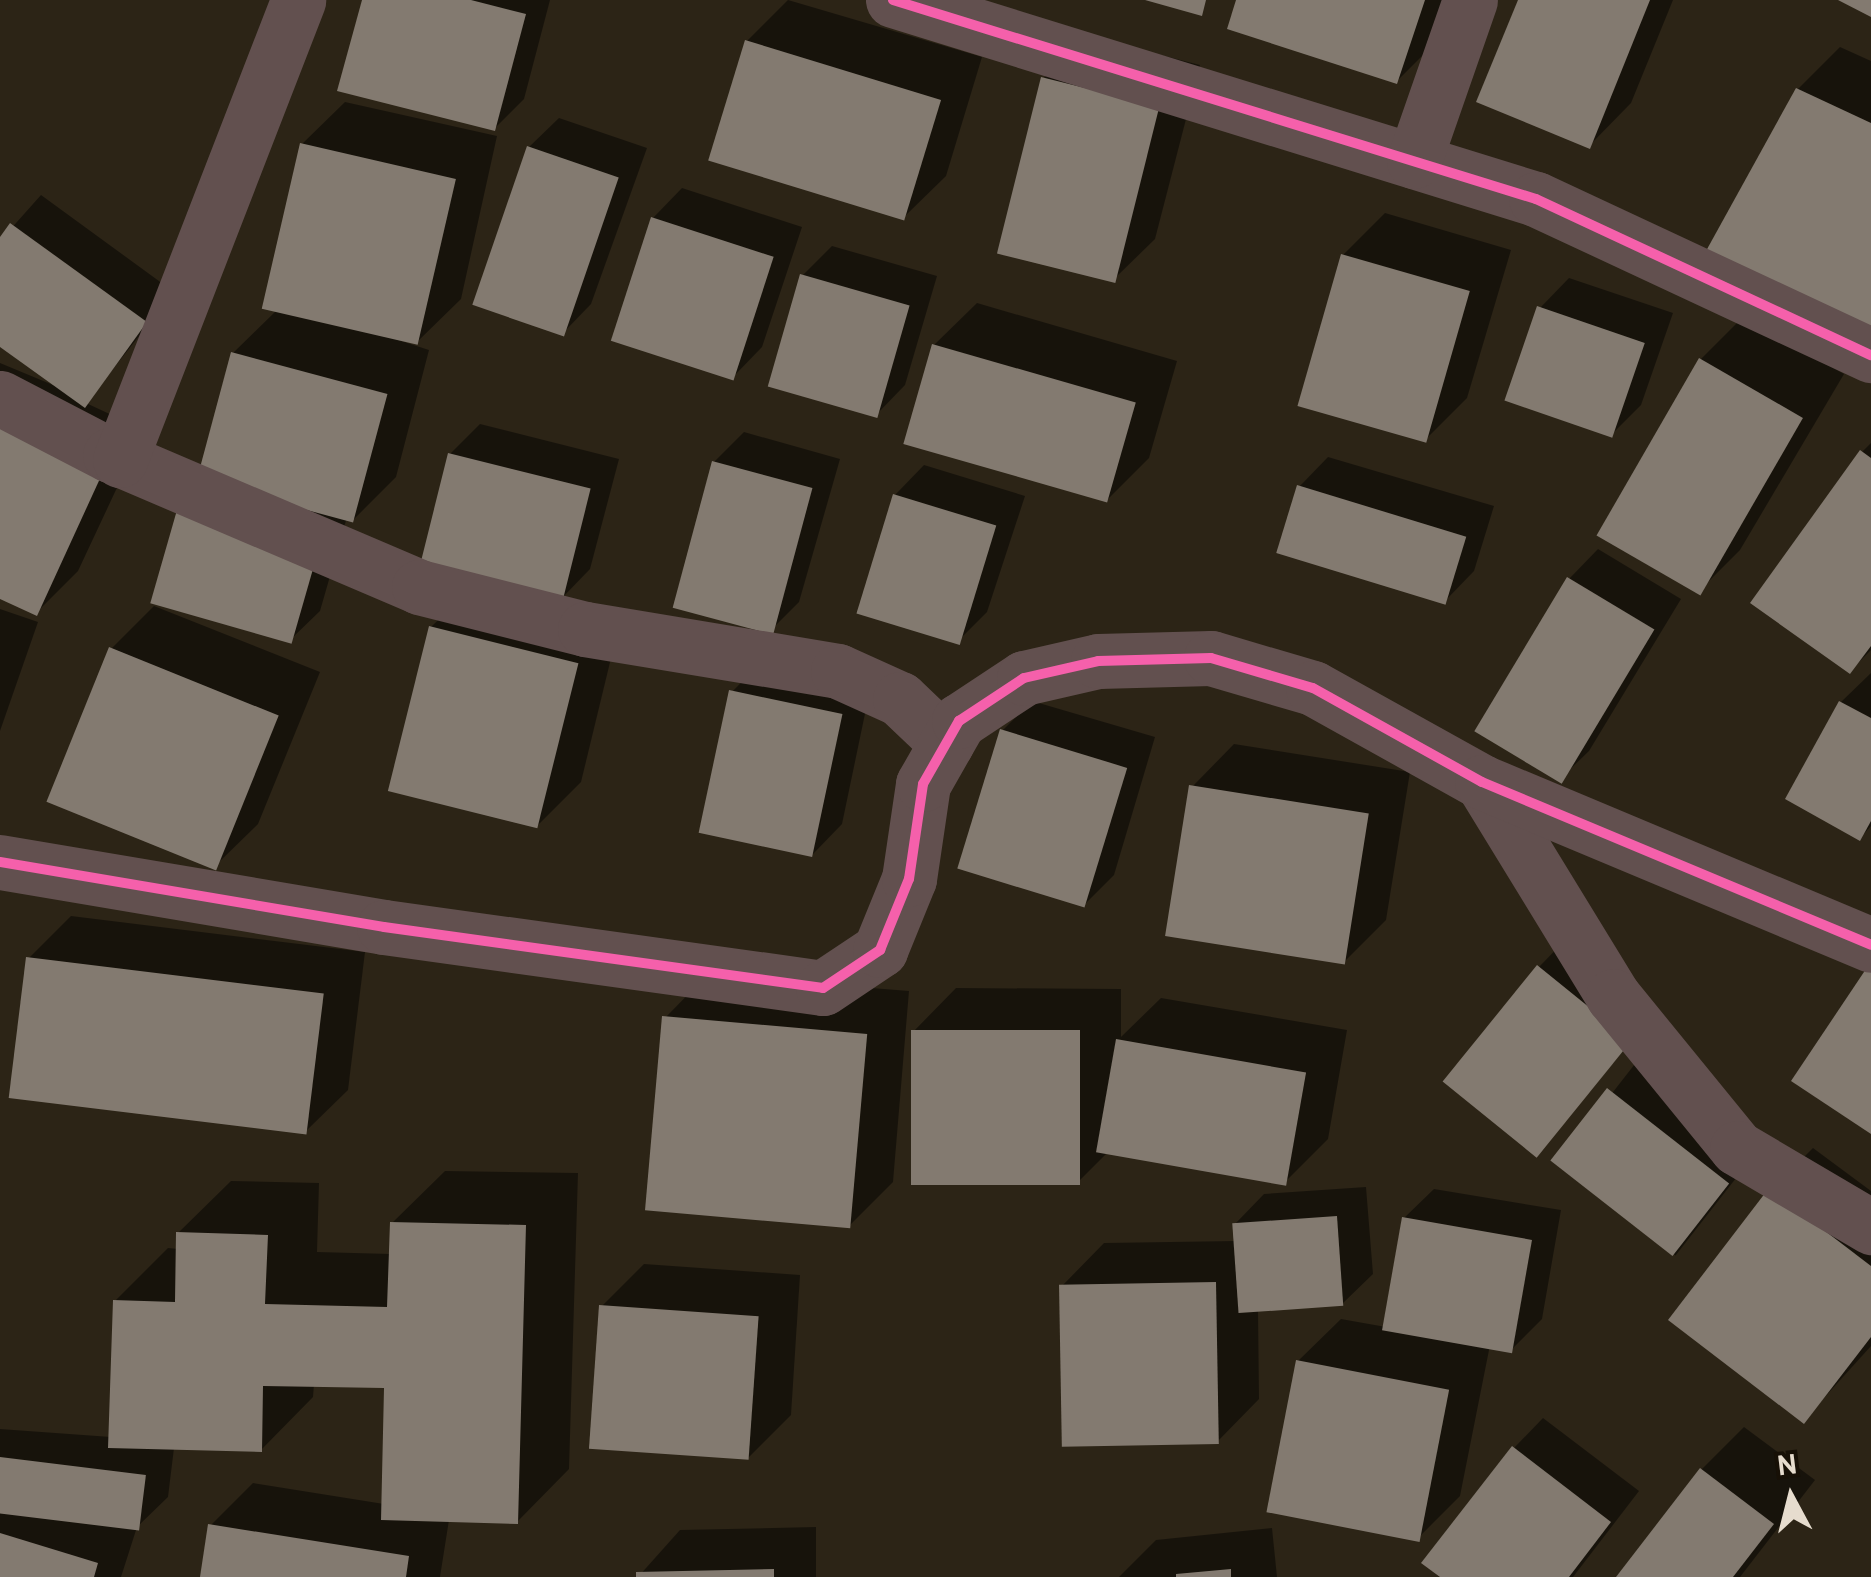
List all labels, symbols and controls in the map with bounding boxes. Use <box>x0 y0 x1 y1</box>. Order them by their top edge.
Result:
north arrow <box>1741 1447 1841 1547</box>
text: N <box>1775 1448 1800 1486</box>

